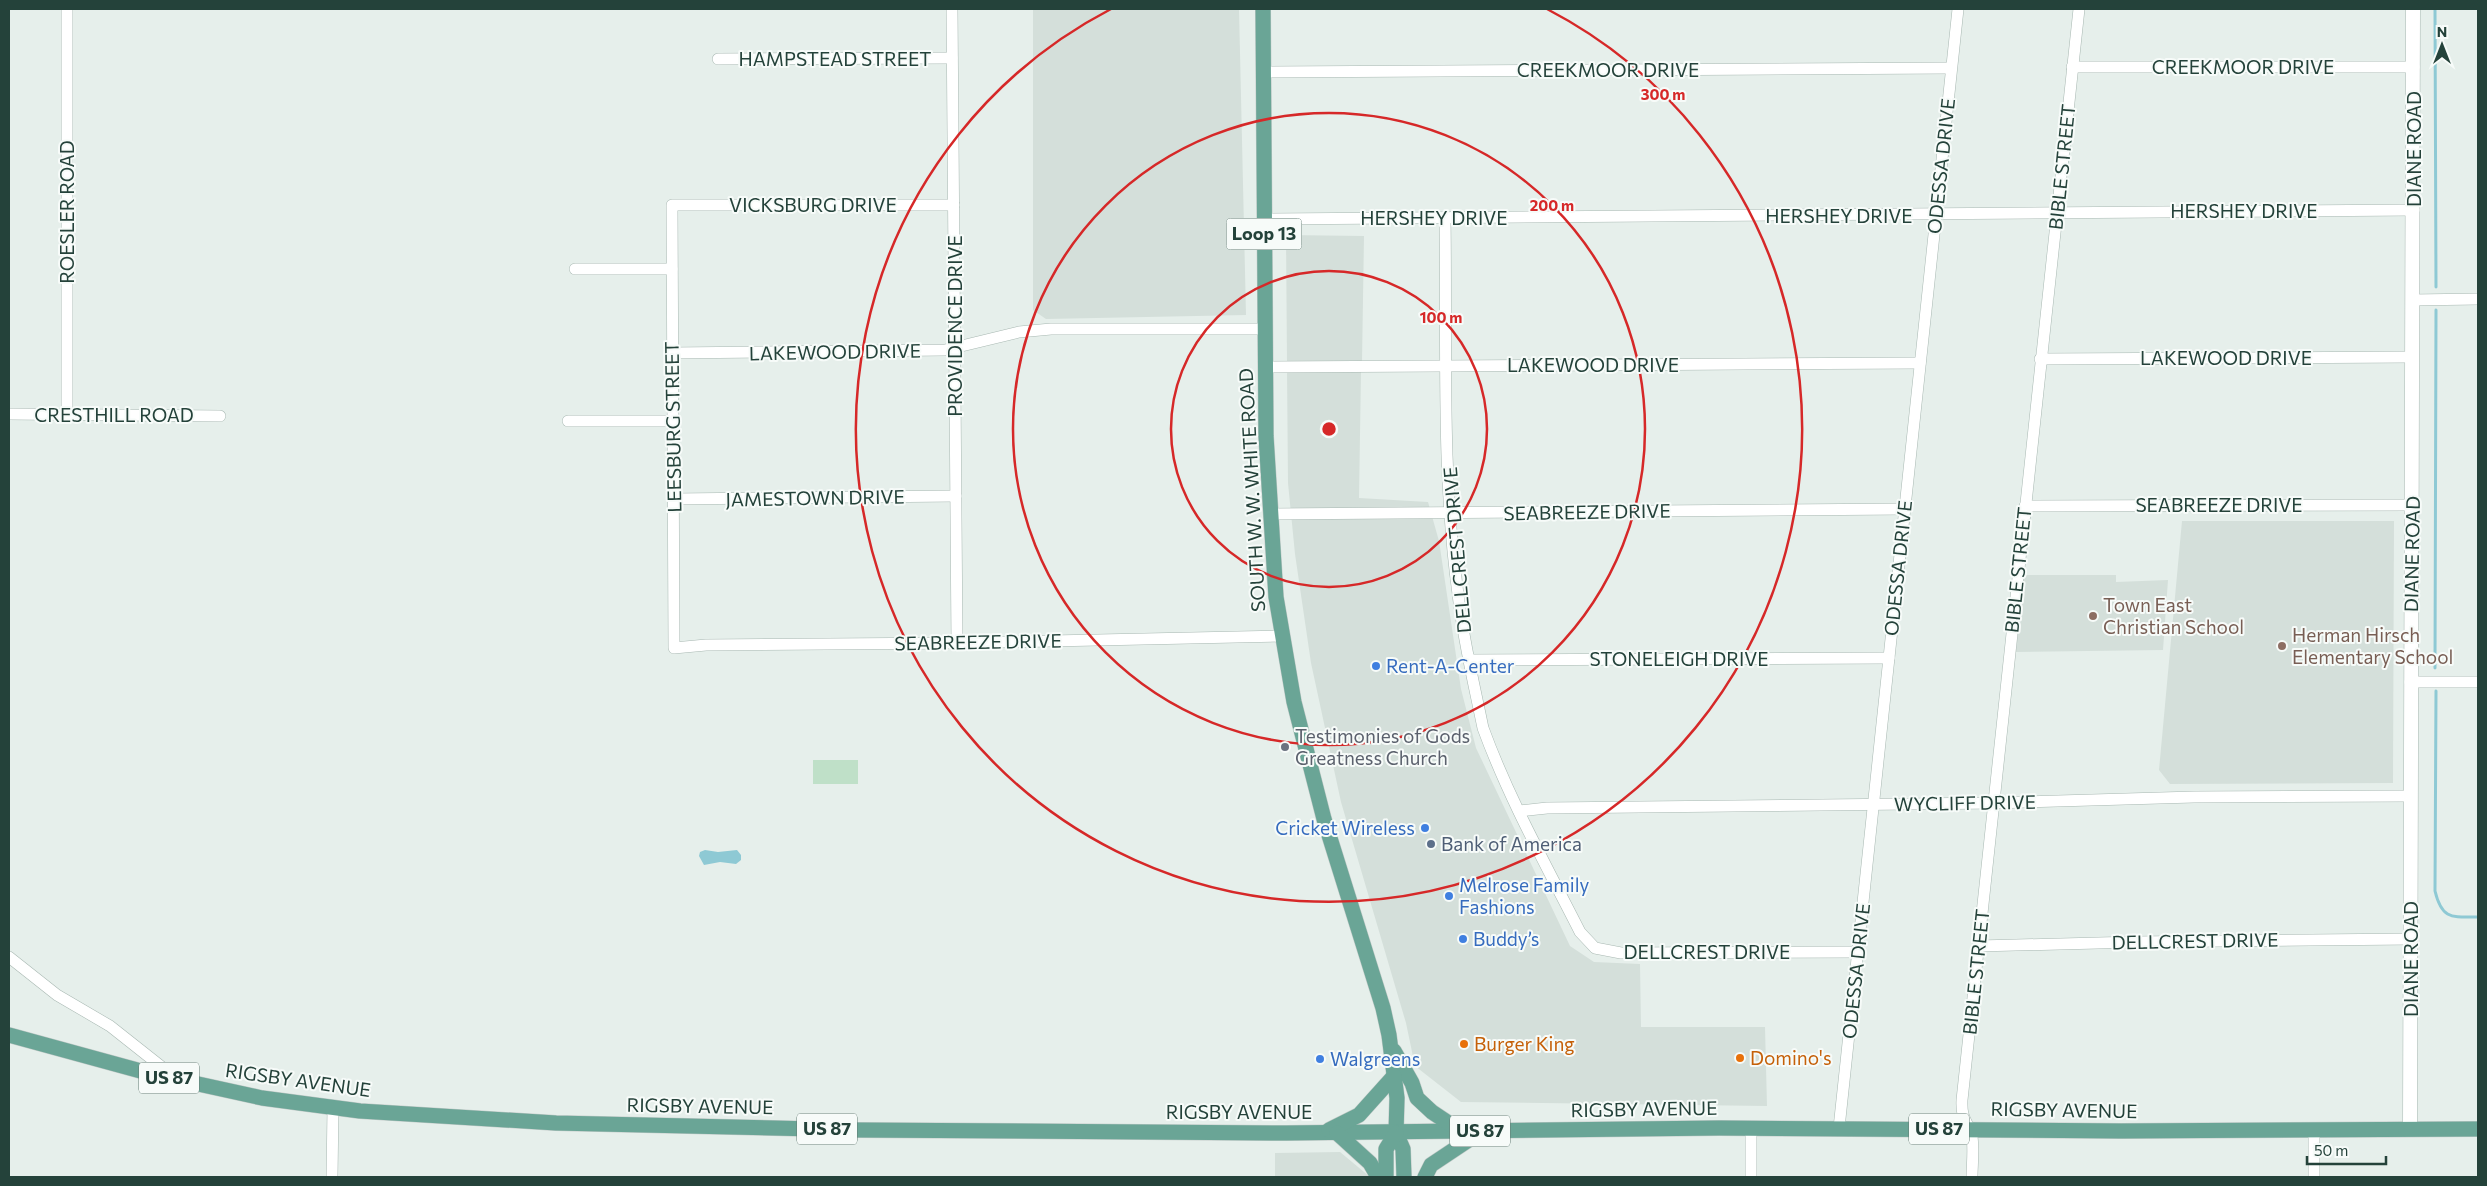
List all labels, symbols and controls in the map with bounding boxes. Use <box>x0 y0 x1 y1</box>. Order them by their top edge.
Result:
north arrow <box>2417 20 2467 70</box>
text: N <box>2437 23 2447 40</box>
street label: HAMPSTEAD STREET <box>738 47 932 70</box>
street label: CREEKMOOR DRIVE <box>2152 55 2334 78</box>
street label: CREEKMOOR DRIVE <box>1517 58 1699 81</box>
text: 300 m <box>1641 85 1685 103</box>
street label: DIANE ROAD <box>2402 91 2425 207</box>
street label: ODESSA DRIVE <box>1922 97 1959 235</box>
street label: BIBLE STREET <box>2043 103 2080 231</box>
street label: ROESLER ROAD <box>55 140 78 284</box>
street label: VICKSBURG DRIVE <box>729 193 897 216</box>
text: 200 m <box>1530 196 1574 214</box>
street label: HERSHEY DRIVE <box>2170 199 2318 222</box>
street label: HERSHEY DRIVE <box>1765 204 1913 227</box>
street label: HERSHEY DRIVE <box>1360 206 1508 229</box>
road number: Loop 13 <box>1226 218 1302 250</box>
street label: PROVIDENCE DRIVE <box>943 235 966 417</box>
text: 100 m <box>1420 308 1462 326</box>
street label: LAKEWOOD DRIVE <box>749 339 921 364</box>
street label: LEESBURG STREET <box>660 341 685 513</box>
street label: LAKEWOOD DRIVE <box>2140 346 2312 369</box>
street label: LAKEWOOD DRIVE <box>1507 353 1679 376</box>
street label: SOUTH W. W. WHITE ROAD <box>1234 368 1269 612</box>
street label: CRESTHILL ROAD <box>34 403 194 426</box>
centre of rings <box>1320 420 1338 438</box>
street label: DELLCREST DRIVE <box>1438 466 1475 634</box>
street label: JAMESTOWN DRIVE <box>725 484 905 511</box>
street label: SEABREEZE DRIVE <box>2135 493 2303 516</box>
street label: DIANE ROAD <box>2399 496 2424 612</box>
street label: SEABREEZE DRIVE <box>1503 499 1671 524</box>
street label: ODESSA DRIVE <box>1879 499 1916 637</box>
street label: BIBLE STREET <box>1999 506 2036 634</box>
place label: Town East Christian School <box>2103 593 2244 638</box>
marker: Town East Christian School <box>2087 610 2099 622</box>
place label: Herman Hirsch Elementary School <box>2292 623 2453 668</box>
street label: SEABREEZE DRIVE <box>894 629 1062 654</box>
marker: Herman Hirsch Elementary School <box>2276 640 2288 652</box>
street label: STONELEIGH DRIVE <box>1589 647 1769 670</box>
place label: Rent-A-Center <box>1386 654 1515 677</box>
marker: Rent-A-Center <box>1370 660 1382 672</box>
place label: Testimonies of Gods Greatness Church <box>1295 724 1470 769</box>
marker: Testimonies of Gods Greatness Church <box>1279 741 1291 753</box>
street label: WYCLIFF DRIVE <box>1894 790 2036 815</box>
place label: Cricket Wireless <box>1275 816 1415 839</box>
marker: Cricket Wireless <box>1419 822 1431 834</box>
place label: Bank of America <box>1441 832 1582 855</box>
marker: Bank of America <box>1425 838 1437 850</box>
place label: Melrose Family Fashions <box>1459 873 1589 918</box>
marker: Melrose Family Fashions <box>1443 890 1455 902</box>
street label: DIANE ROAD <box>2399 901 2422 1017</box>
street label: ODESSA DRIVE <box>1837 902 1874 1040</box>
street label: BIBLE STREET <box>1957 908 1994 1036</box>
place label: Buddy’s <box>1473 927 1539 950</box>
street label: DELLCREST DRIVE <box>2111 928 2279 953</box>
marker: Buddy’s <box>1457 933 1469 945</box>
street label: DELLCREST DRIVE <box>1624 940 1790 963</box>
place label: Burger King <box>1474 1032 1575 1055</box>
marker: Burger King <box>1458 1038 1470 1050</box>
place label: Domino's <box>1750 1046 1832 1069</box>
place label: Walgreens <box>1330 1047 1420 1070</box>
marker: Domino's <box>1734 1052 1746 1064</box>
marker: Walgreens <box>1314 1053 1326 1065</box>
street label: RIGSBY AVENUE <box>224 1058 372 1101</box>
road number: US 87 <box>139 1062 199 1094</box>
street label: RIGSBY AVENUE <box>626 1093 774 1118</box>
street label: RIGSBY AVENUE <box>1570 1096 1718 1121</box>
street label: RIGSBY AVENUE <box>1990 1097 2138 1122</box>
street label: RIGSBY AVENUE <box>1166 1100 1312 1123</box>
road number: US 87 <box>797 1114 857 1144</box>
road number: US 87 <box>1909 1114 1969 1144</box>
road number: US 87 <box>1450 1116 1510 1146</box>
scale bar <box>2307 1134 2386 1166</box>
text: 50 m <box>2314 1141 2348 1159</box>

